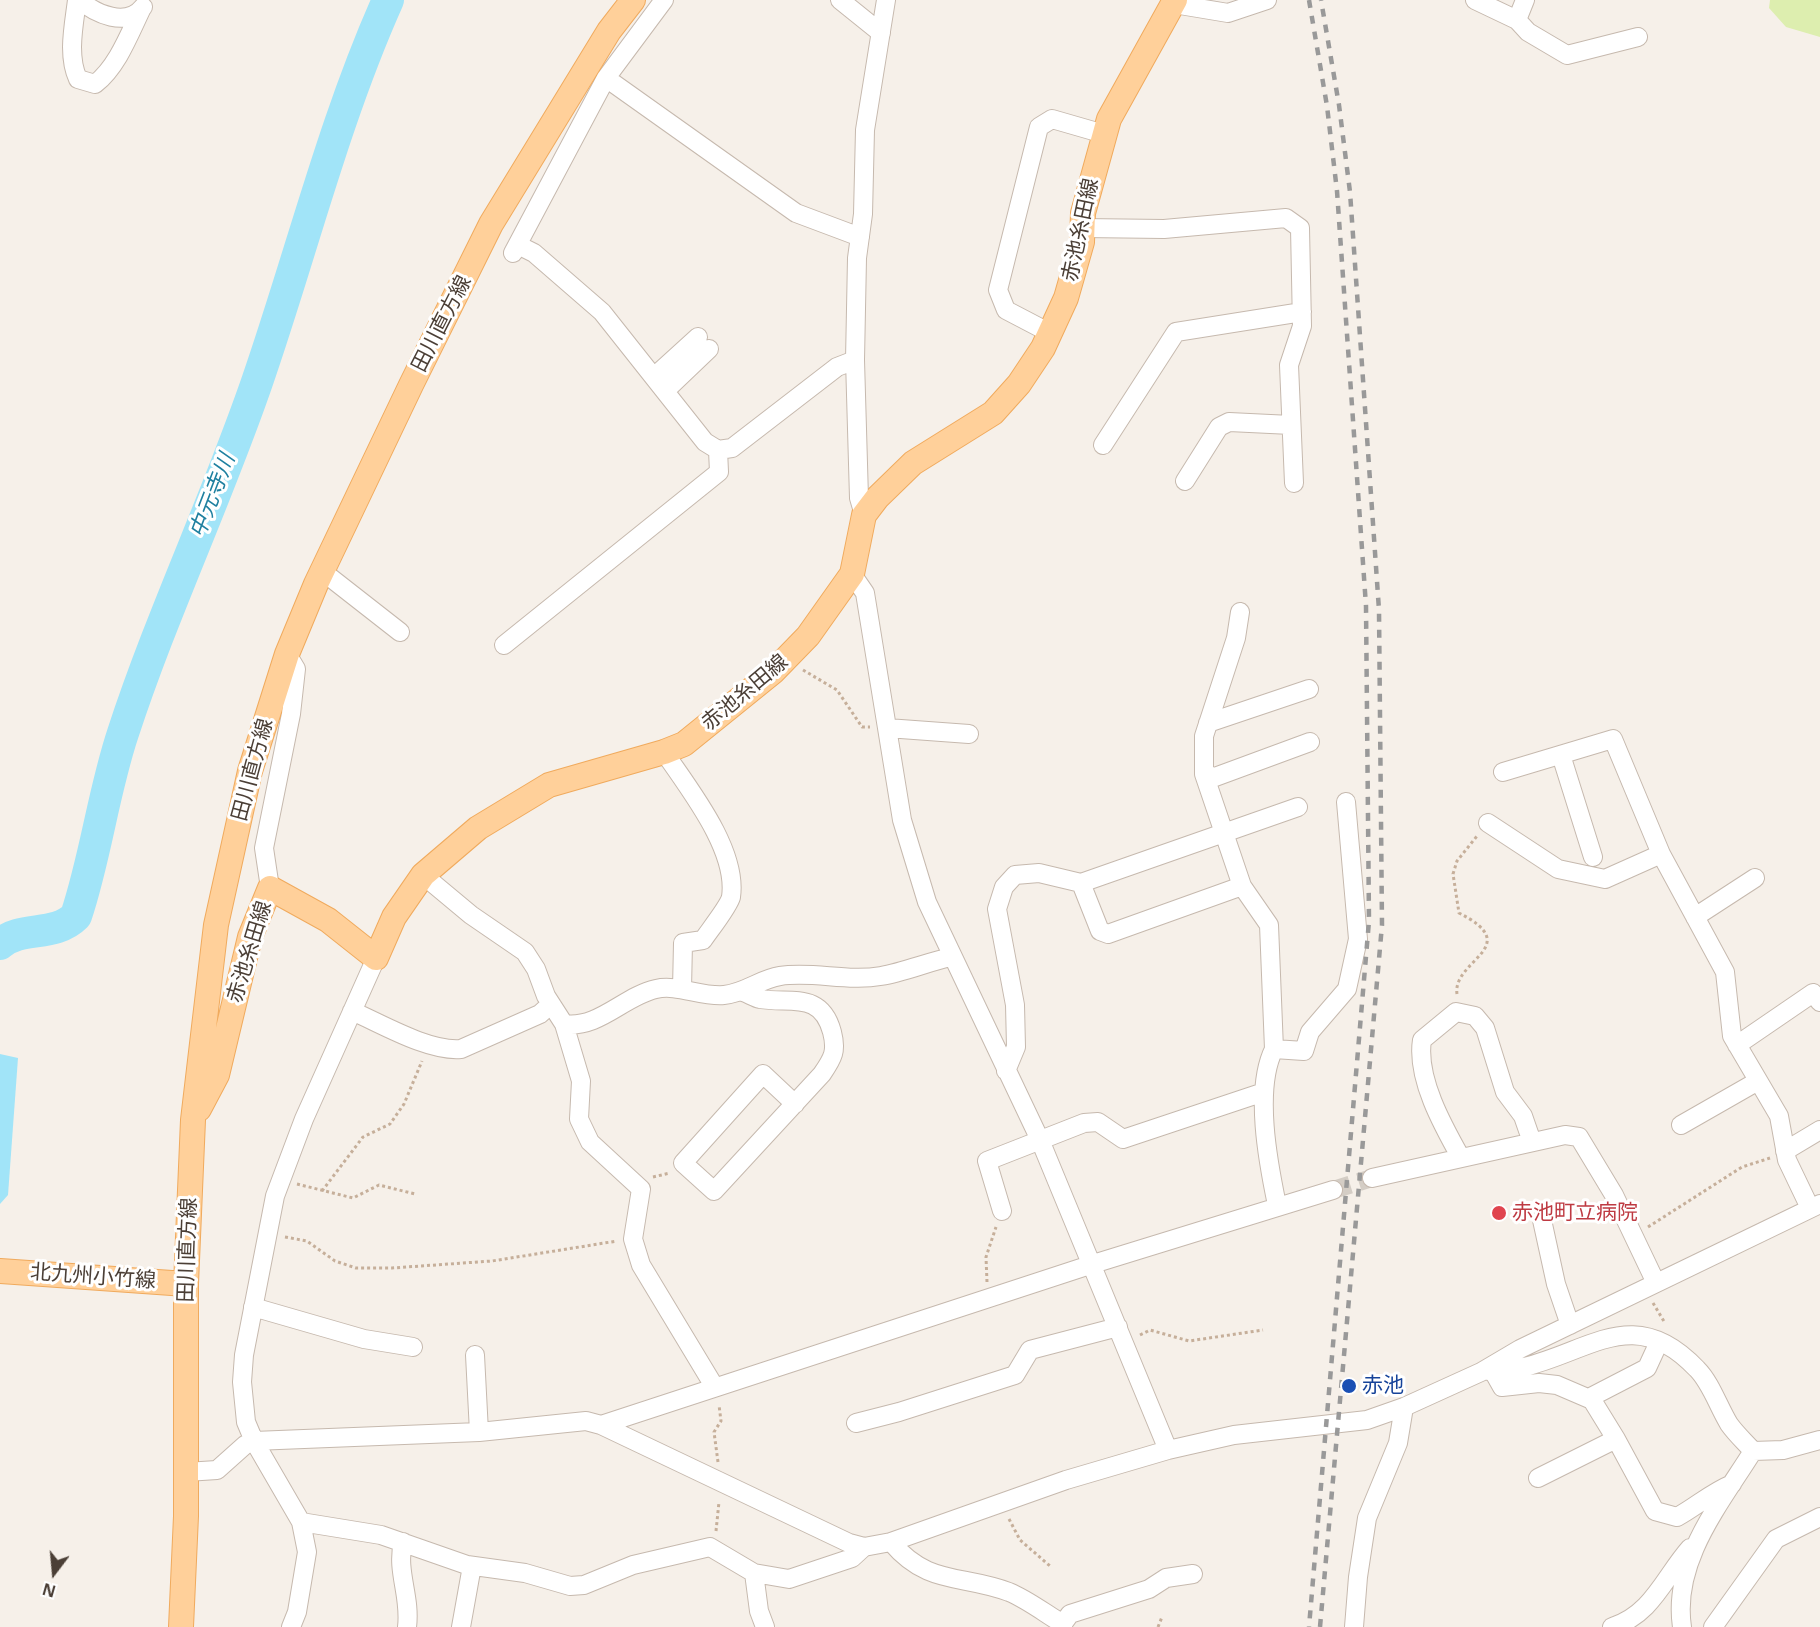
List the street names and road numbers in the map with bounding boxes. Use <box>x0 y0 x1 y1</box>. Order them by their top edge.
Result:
street label: 赤池糸田線 <box>1058 176 1104 284</box>
street label: 田川直方線 <box>407 272 477 376</box>
street label: 赤池糸田線 <box>697 650 793 736</box>
street label: 田川直方線 <box>227 716 279 824</box>
street label: 赤池糸田線 <box>223 898 277 1006</box>
street label: 田川直方線 <box>174 1197 202 1303</box>
street label: 北九州小竹線 <box>29 1260 157 1294</box>

